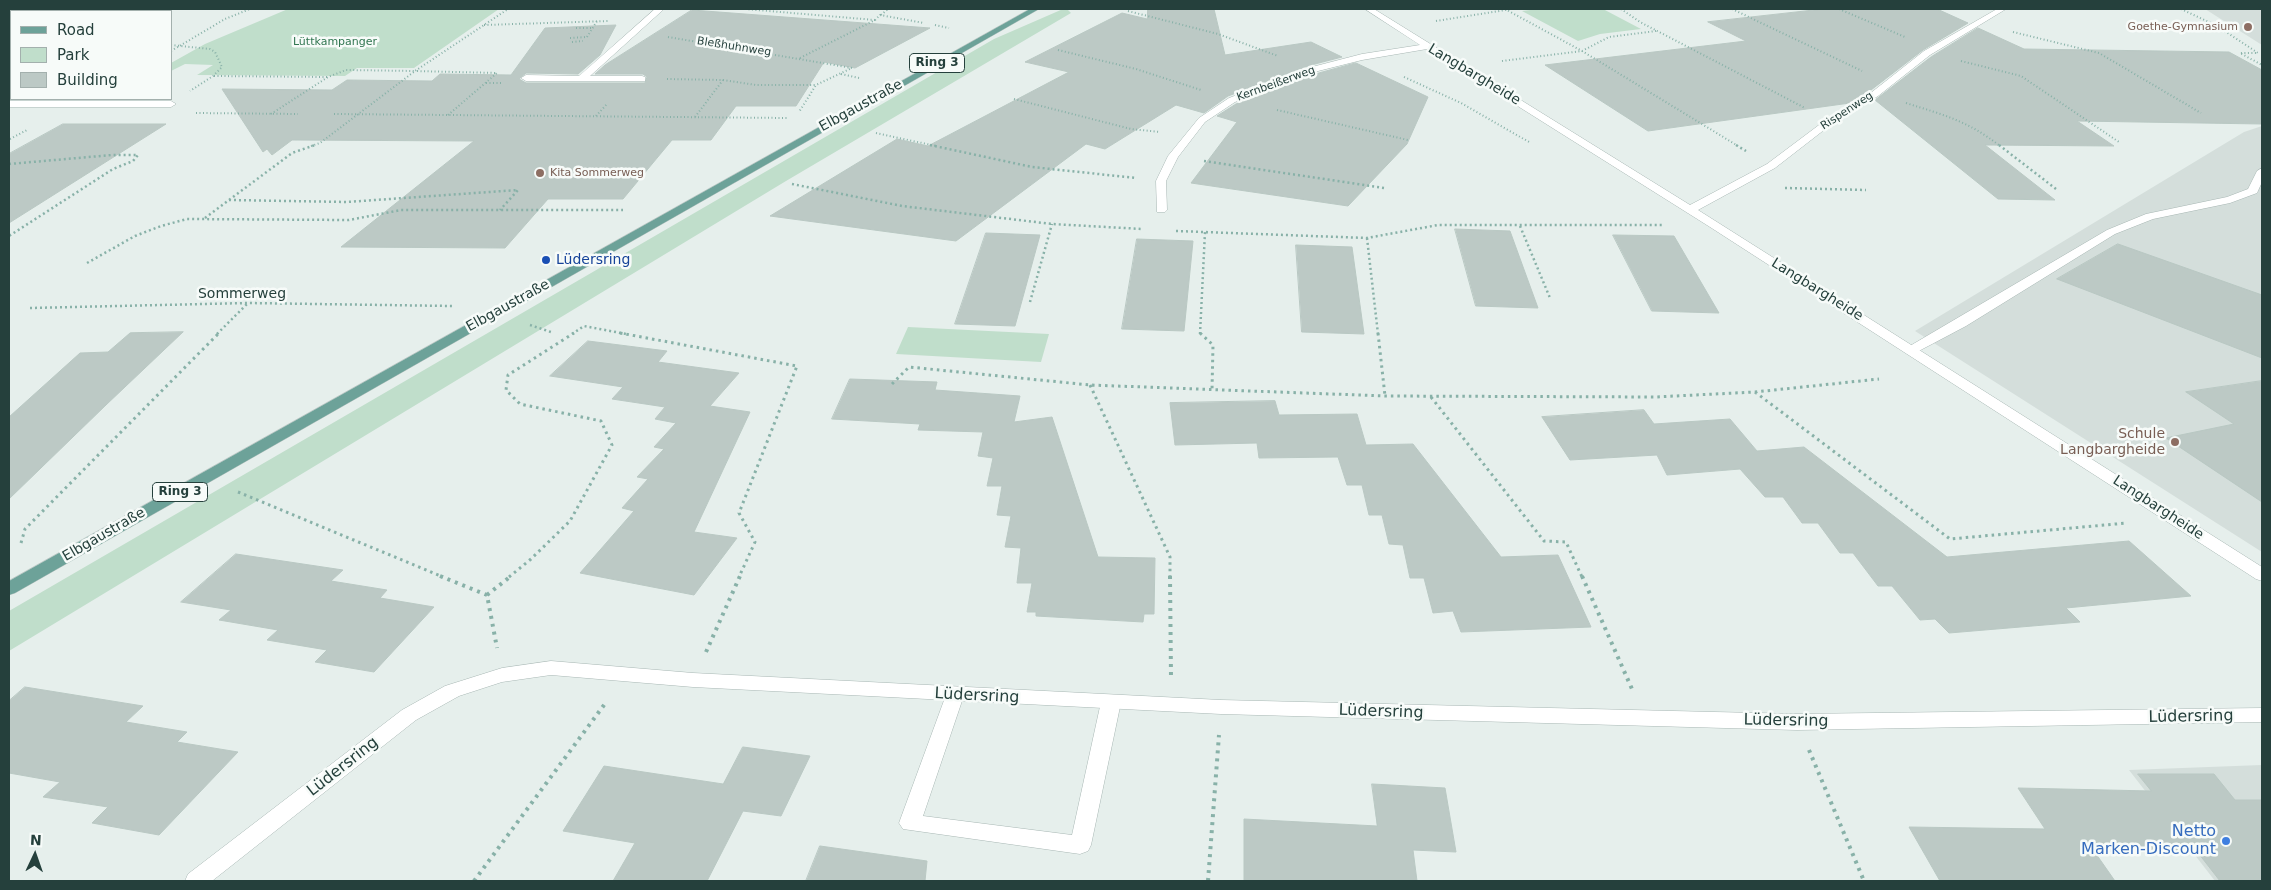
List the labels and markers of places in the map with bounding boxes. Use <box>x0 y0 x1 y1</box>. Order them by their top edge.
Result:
place label: Goethe-Gymnasium <box>2128 20 2238 34</box>
marker: Goethe-Gymnasium <box>2242 21 2254 33</box>
place label: Kita Sommerweg <box>550 166 644 180</box>
marker: Kita Sommerweg <box>534 167 546 179</box>
place label: Lüdersring <box>556 252 630 268</box>
marker: Lüdersring <box>540 254 552 266</box>
place label: Schule Langbargheide <box>2060 426 2165 458</box>
marker: Schule Langbargheide <box>2169 436 2181 448</box>
place label: Netto Marken-Discount <box>2081 822 2216 860</box>
marker: Netto Marken-Discount <box>2220 835 2232 847</box>

